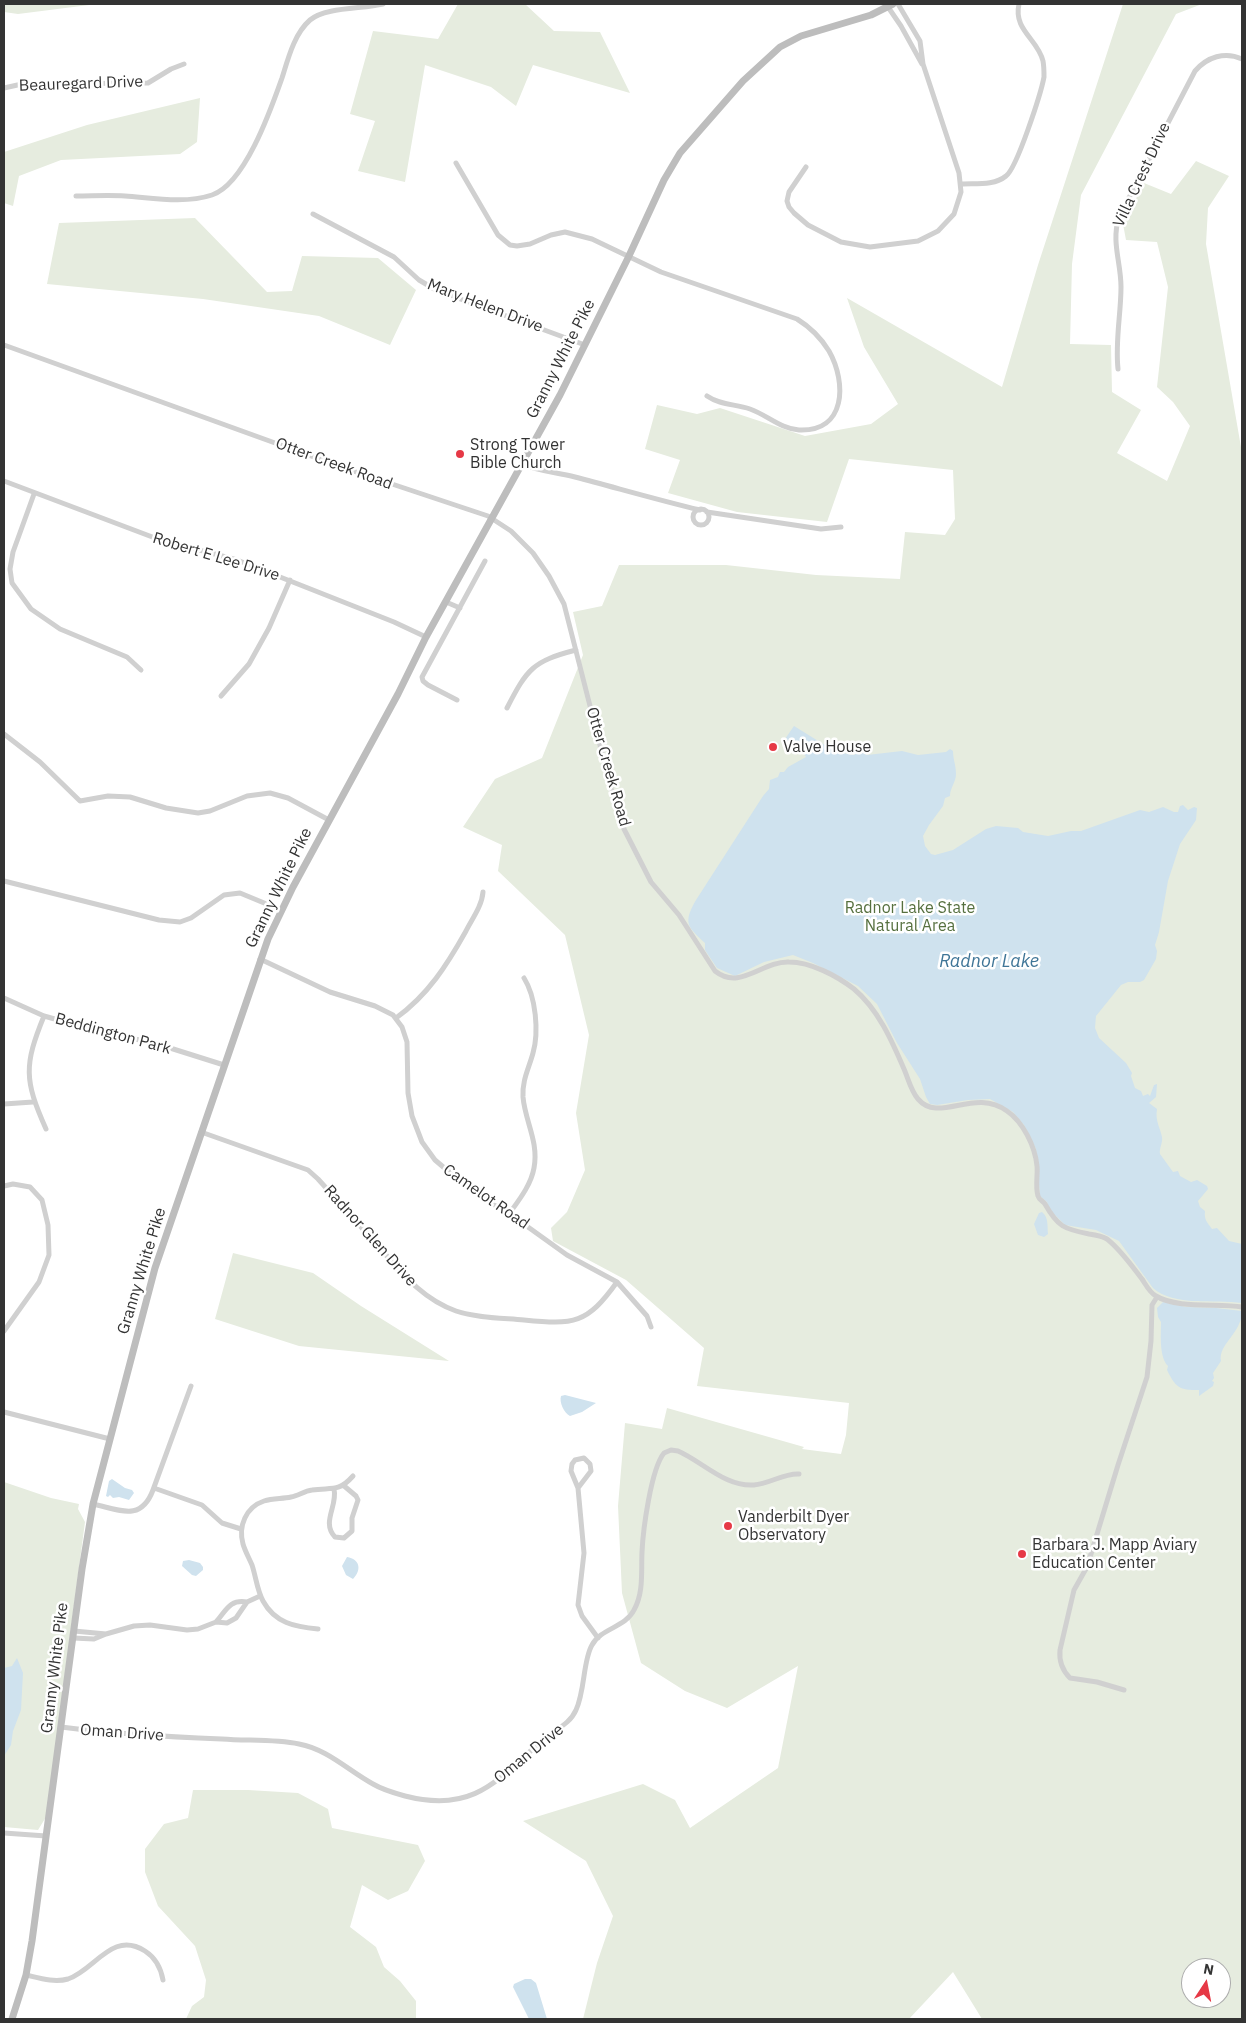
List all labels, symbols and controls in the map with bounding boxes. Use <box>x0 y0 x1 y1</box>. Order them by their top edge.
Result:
street label: Beauregard Drive <box>19 72 143 96</box>
street label: Villa Crest Drive <box>1109 120 1175 230</box>
street label: Mary Helen Drive <box>424 275 546 337</box>
street label: Granny White Pike <box>523 296 599 422</box>
street label: Otter Creek Road <box>273 434 395 494</box>
place label: Strong Tower Bible Church <box>470 435 565 473</box>
marker: Strong Tower Bible Church <box>454 448 466 460</box>
street label: Robert E Lee Drive <box>150 529 282 585</box>
street label: Otter Creek Road <box>582 705 634 829</box>
place label: Valve House <box>783 737 871 757</box>
marker: Valve House <box>767 741 779 753</box>
street label: Granny White Pike <box>242 825 316 951</box>
park label: Radnor Lake State Natural Area <box>845 898 975 936</box>
water label: Radnor Lake <box>939 951 1039 973</box>
street label: Beddington Park <box>53 1009 173 1059</box>
street label: Camelot Road <box>439 1160 533 1234</box>
street label: Radnor Glen Drive <box>319 1181 421 1291</box>
street label: Granny White Pike <box>114 1205 170 1337</box>
place label: Vanderbilt Dyer Observatory <box>738 1507 849 1545</box>
marker: Vanderbilt Dyer Observatory <box>722 1520 734 1532</box>
place label: Barbara J. Mapp Aviary Education Center <box>1032 1535 1197 1573</box>
marker: Barbara J. Mapp Aviary Education Center <box>1016 1548 1028 1560</box>
street label: Granny White Pike <box>37 1602 73 1734</box>
street label: Oman Drive <box>80 1720 164 1746</box>
street label: Oman Drive <box>490 1720 568 1788</box>
north arrow <box>1181 1958 1231 2008</box>
text: N <box>1202 1959 1215 1979</box>

